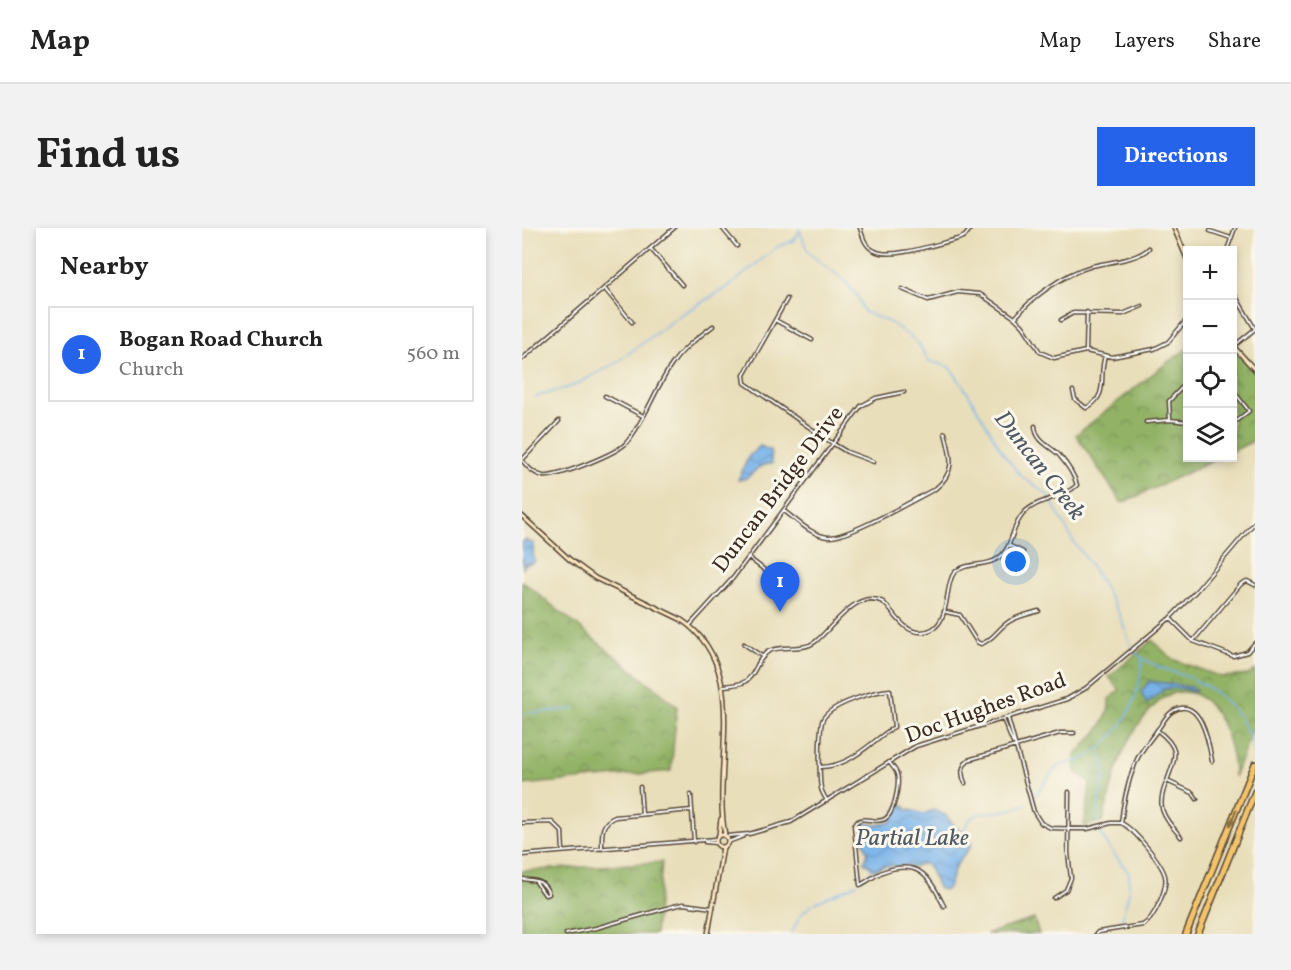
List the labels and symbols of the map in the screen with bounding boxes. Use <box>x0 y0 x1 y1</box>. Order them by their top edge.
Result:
street label: Duncan Bridge Drive <box>706 400 852 580</box>
water label: Duncan Creek <box>985 404 1093 528</box>
your location <box>1001 547 1030 576</box>
pin: 1 <box>760 562 800 612</box>
street label: Doc Hughes Road <box>901 665 1071 753</box>
one-way arrow <box>1228 809 1237 827</box>
water label: Partial Lake <box>855 822 969 856</box>

